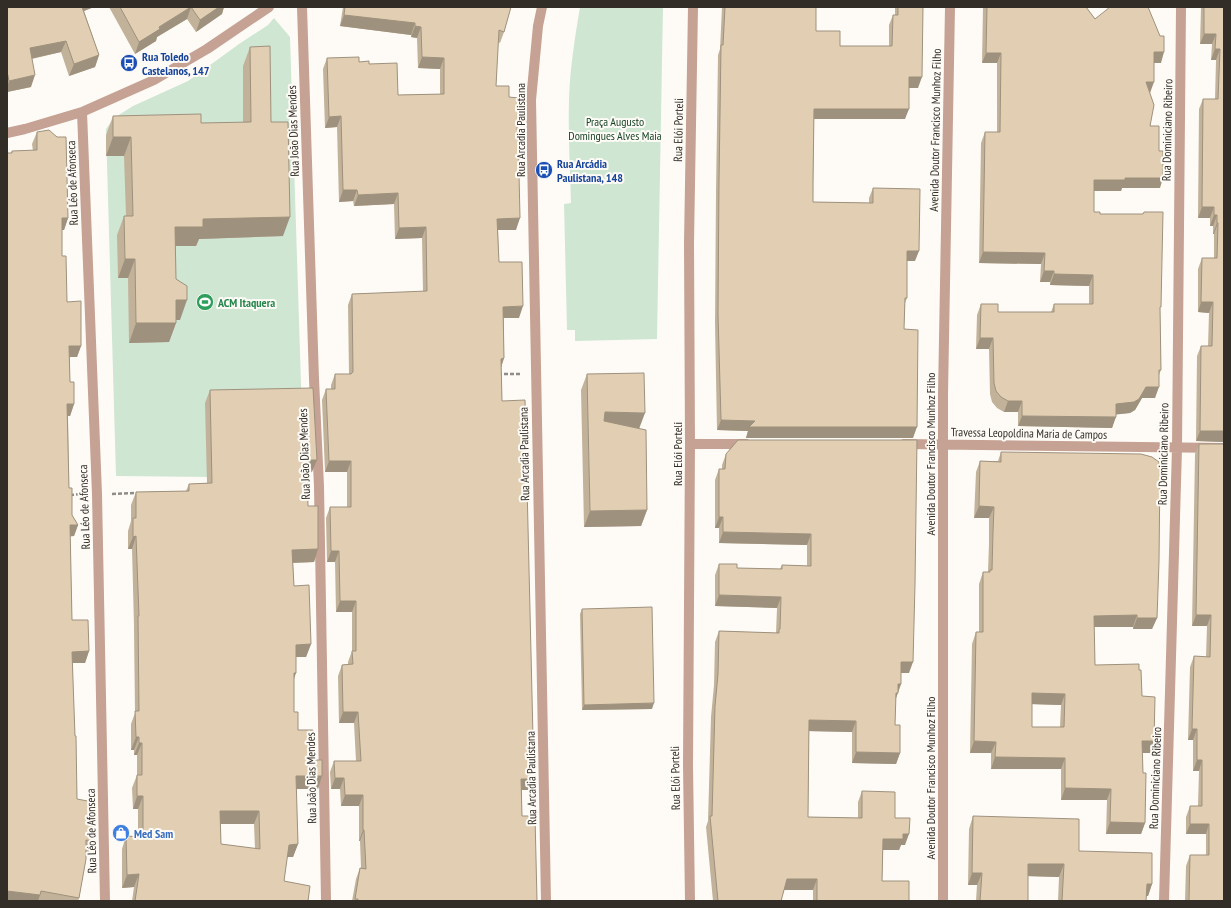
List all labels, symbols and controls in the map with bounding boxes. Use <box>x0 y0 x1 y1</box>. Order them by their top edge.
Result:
street label: Avenida Doutor Francisco Munhoz Filho <box>926 48 944 212</box>
place label: Rua Toledo Castelanos, 147 <box>142 49 210 78</box>
bus stop icon: Rua Toledo Castelanos, 147 <box>119 53 139 73</box>
street label: Rua Dominiciano Ribeiro <box>1159 79 1175 181</box>
street label: Rua Arcadia Paulistana <box>513 83 528 177</box>
street label: Rua João Dias Mendes <box>284 85 302 177</box>
street label: Rua Elói Porteli <box>670 98 686 162</box>
park label: Praça Augusto Domingues Alves Maia <box>568 114 662 143</box>
street label: Rua Léo de Afonseca <box>63 140 81 226</box>
place label: Rua Arcádia Paulistana, 148 <box>557 156 623 185</box>
bus stop icon: Rua Arcádia Paulistana, 148 <box>534 160 554 180</box>
sports icon: ACM Itaquera <box>195 292 215 312</box>
place label: ACM Itaquera <box>217 295 275 310</box>
street label: Avenida Doutor Francisco Munhoz Filho <box>923 372 938 536</box>
street label: Rua Dominiciano Ribeiro <box>1155 403 1171 505</box>
street label: Rua Arcadia Paulistana <box>516 407 532 501</box>
street label: Rua João Dias Mendes <box>295 408 313 500</box>
street label: Rua Elói Porteli <box>670 422 685 486</box>
street label: Travessa Leopoldina Maria de Campos <box>951 424 1107 442</box>
street label: Rua Léo de Afonseca <box>75 464 93 550</box>
street label: Avenida Doutor Francisco Munhoz Filho <box>923 696 938 860</box>
street label: Rua Dominiciano Ribeiro <box>1146 727 1164 829</box>
street label: Rua Arcadia Paulistana <box>523 731 539 825</box>
street label: Rua João Dias Mendes <box>303 732 319 824</box>
street label: Rua Elói Porteli <box>667 746 683 810</box>
street label: Rua Léo de Afonseca <box>83 788 99 874</box>
shop icon: Med Sam <box>111 823 131 843</box>
place label: Med Sam <box>134 826 173 841</box>

